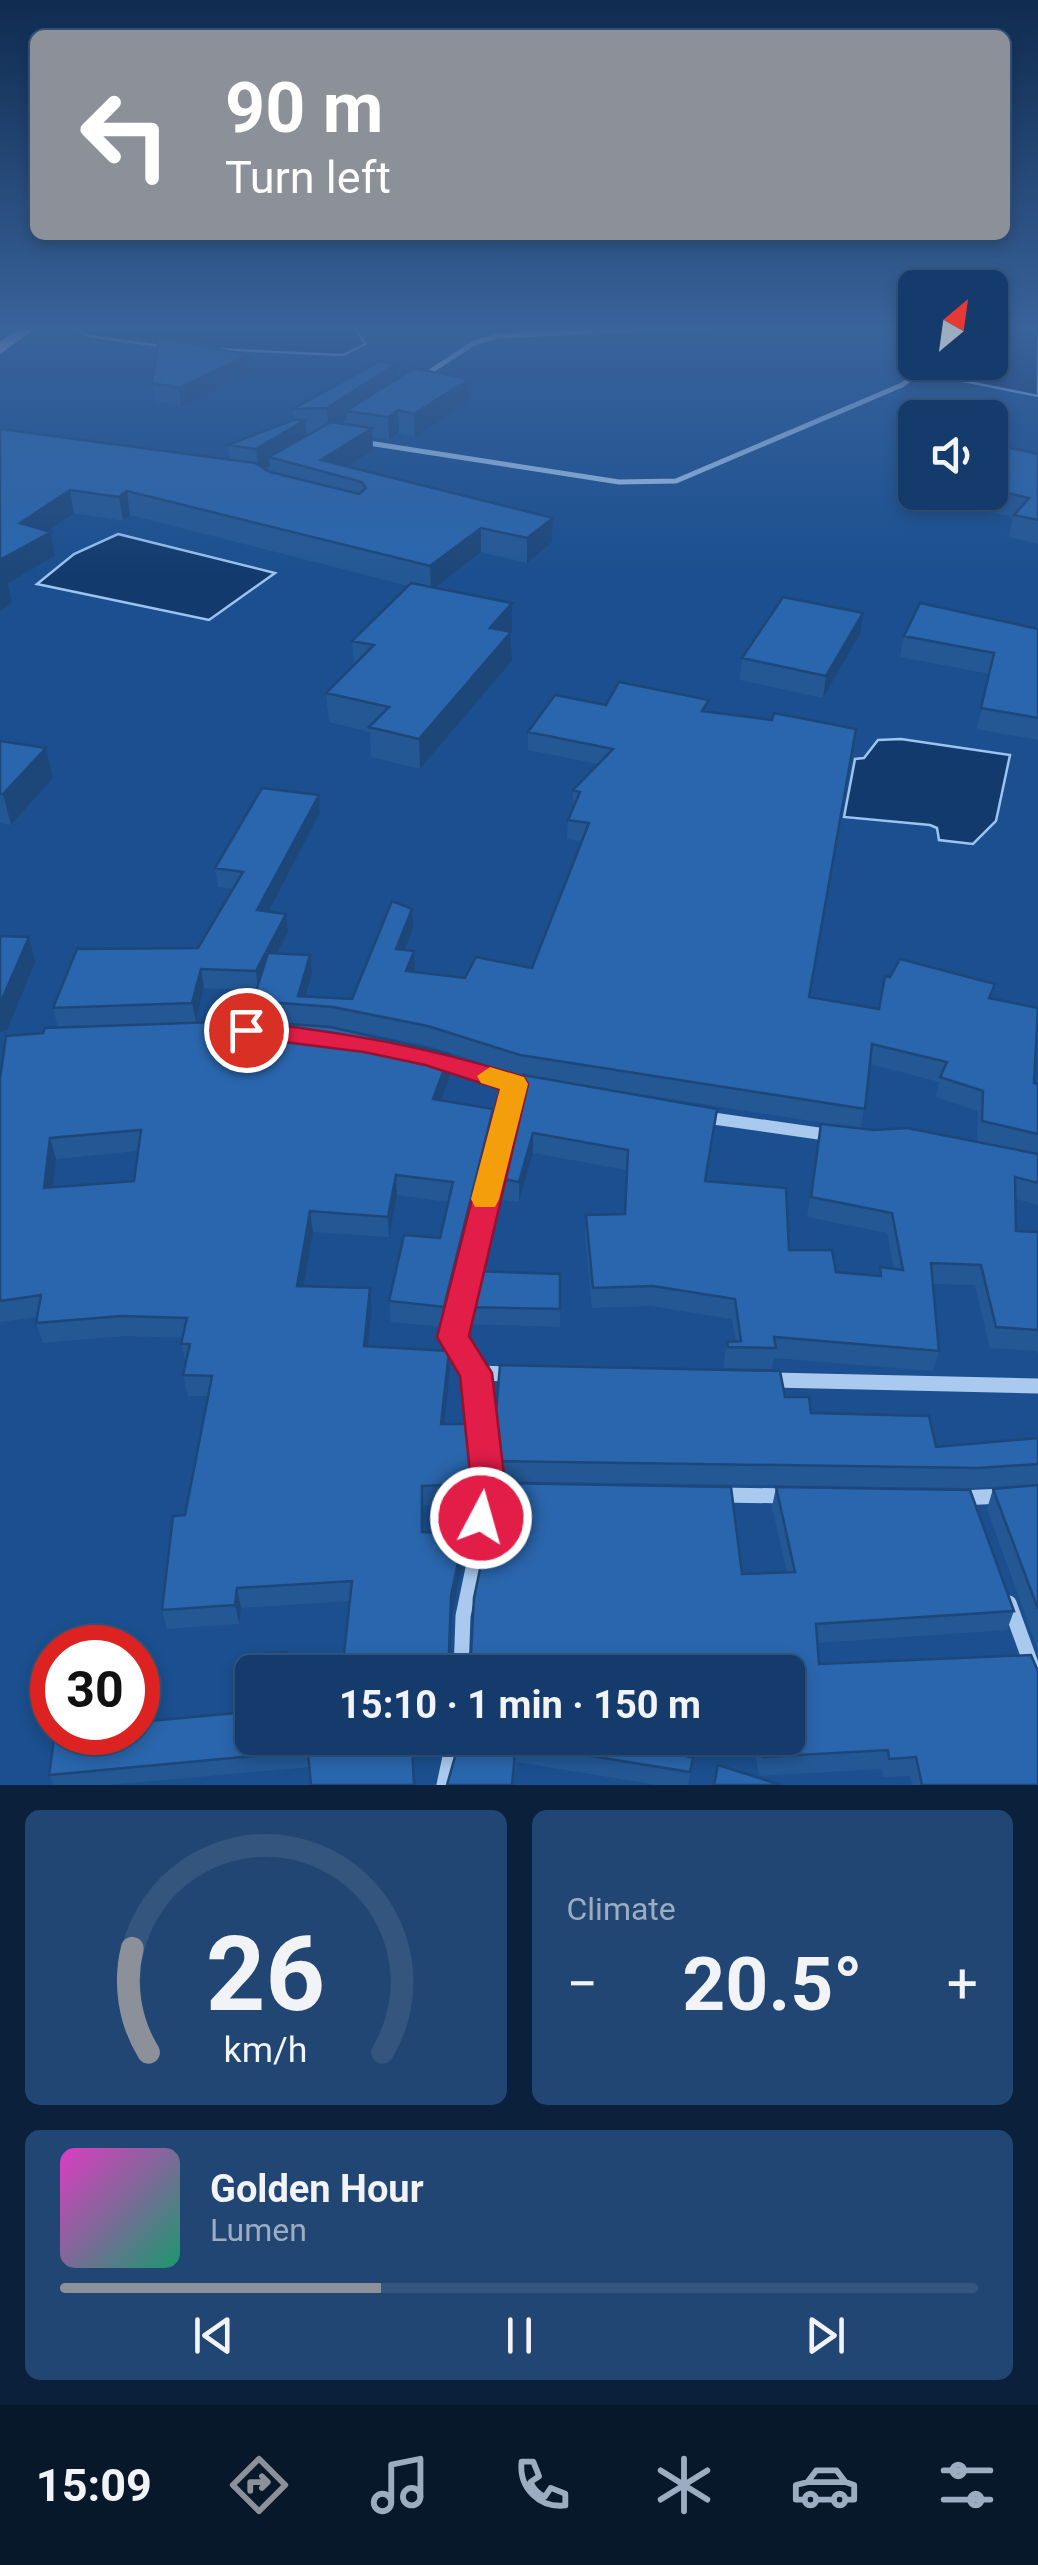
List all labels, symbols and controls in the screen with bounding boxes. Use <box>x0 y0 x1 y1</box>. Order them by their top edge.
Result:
text: 90 m <box>225 67 383 149</box>
icon: left <box>60 70 190 200</box>
text: Turn left <box>225 151 391 204</box>
north arrow <box>898 270 1008 380</box>
map controls <box>898 270 1008 510</box>
button: sound <box>898 400 1008 510</box>
pin <box>204 988 289 1073</box>
icon: arrive <box>219 1003 274 1058</box>
position arrow <box>429 1466 533 1570</box>
speed limit sign: 30 <box>30 1625 160 1755</box>
text: 15:10 · 1 min · 150 m <box>339 1683 701 1727</box>
text: Climate <box>567 1890 676 1928</box>
text: 26 <box>206 1914 325 2035</box>
text: 20.5° <box>682 1940 862 2028</box>
text: − <box>567 1952 598 2016</box>
text: + <box>947 1952 978 2016</box>
text: km/h <box>224 2029 308 2071</box>
text: Golden Hour <box>210 2167 424 2211</box>
text: Lumen <box>210 2211 307 2249</box>
icon: previous <box>186 2308 241 2363</box>
icon: pause <box>492 2308 547 2363</box>
icon: next <box>798 2308 853 2363</box>
icon: directions <box>224 2450 294 2520</box>
icon: music <box>365 2450 435 2520</box>
icon: phone <box>507 2450 577 2520</box>
icon: climate <box>649 2450 719 2520</box>
icon: car <box>790 2450 860 2520</box>
icon: filters <box>932 2450 1002 2520</box>
text: 15:09 <box>36 2459 152 2512</box>

